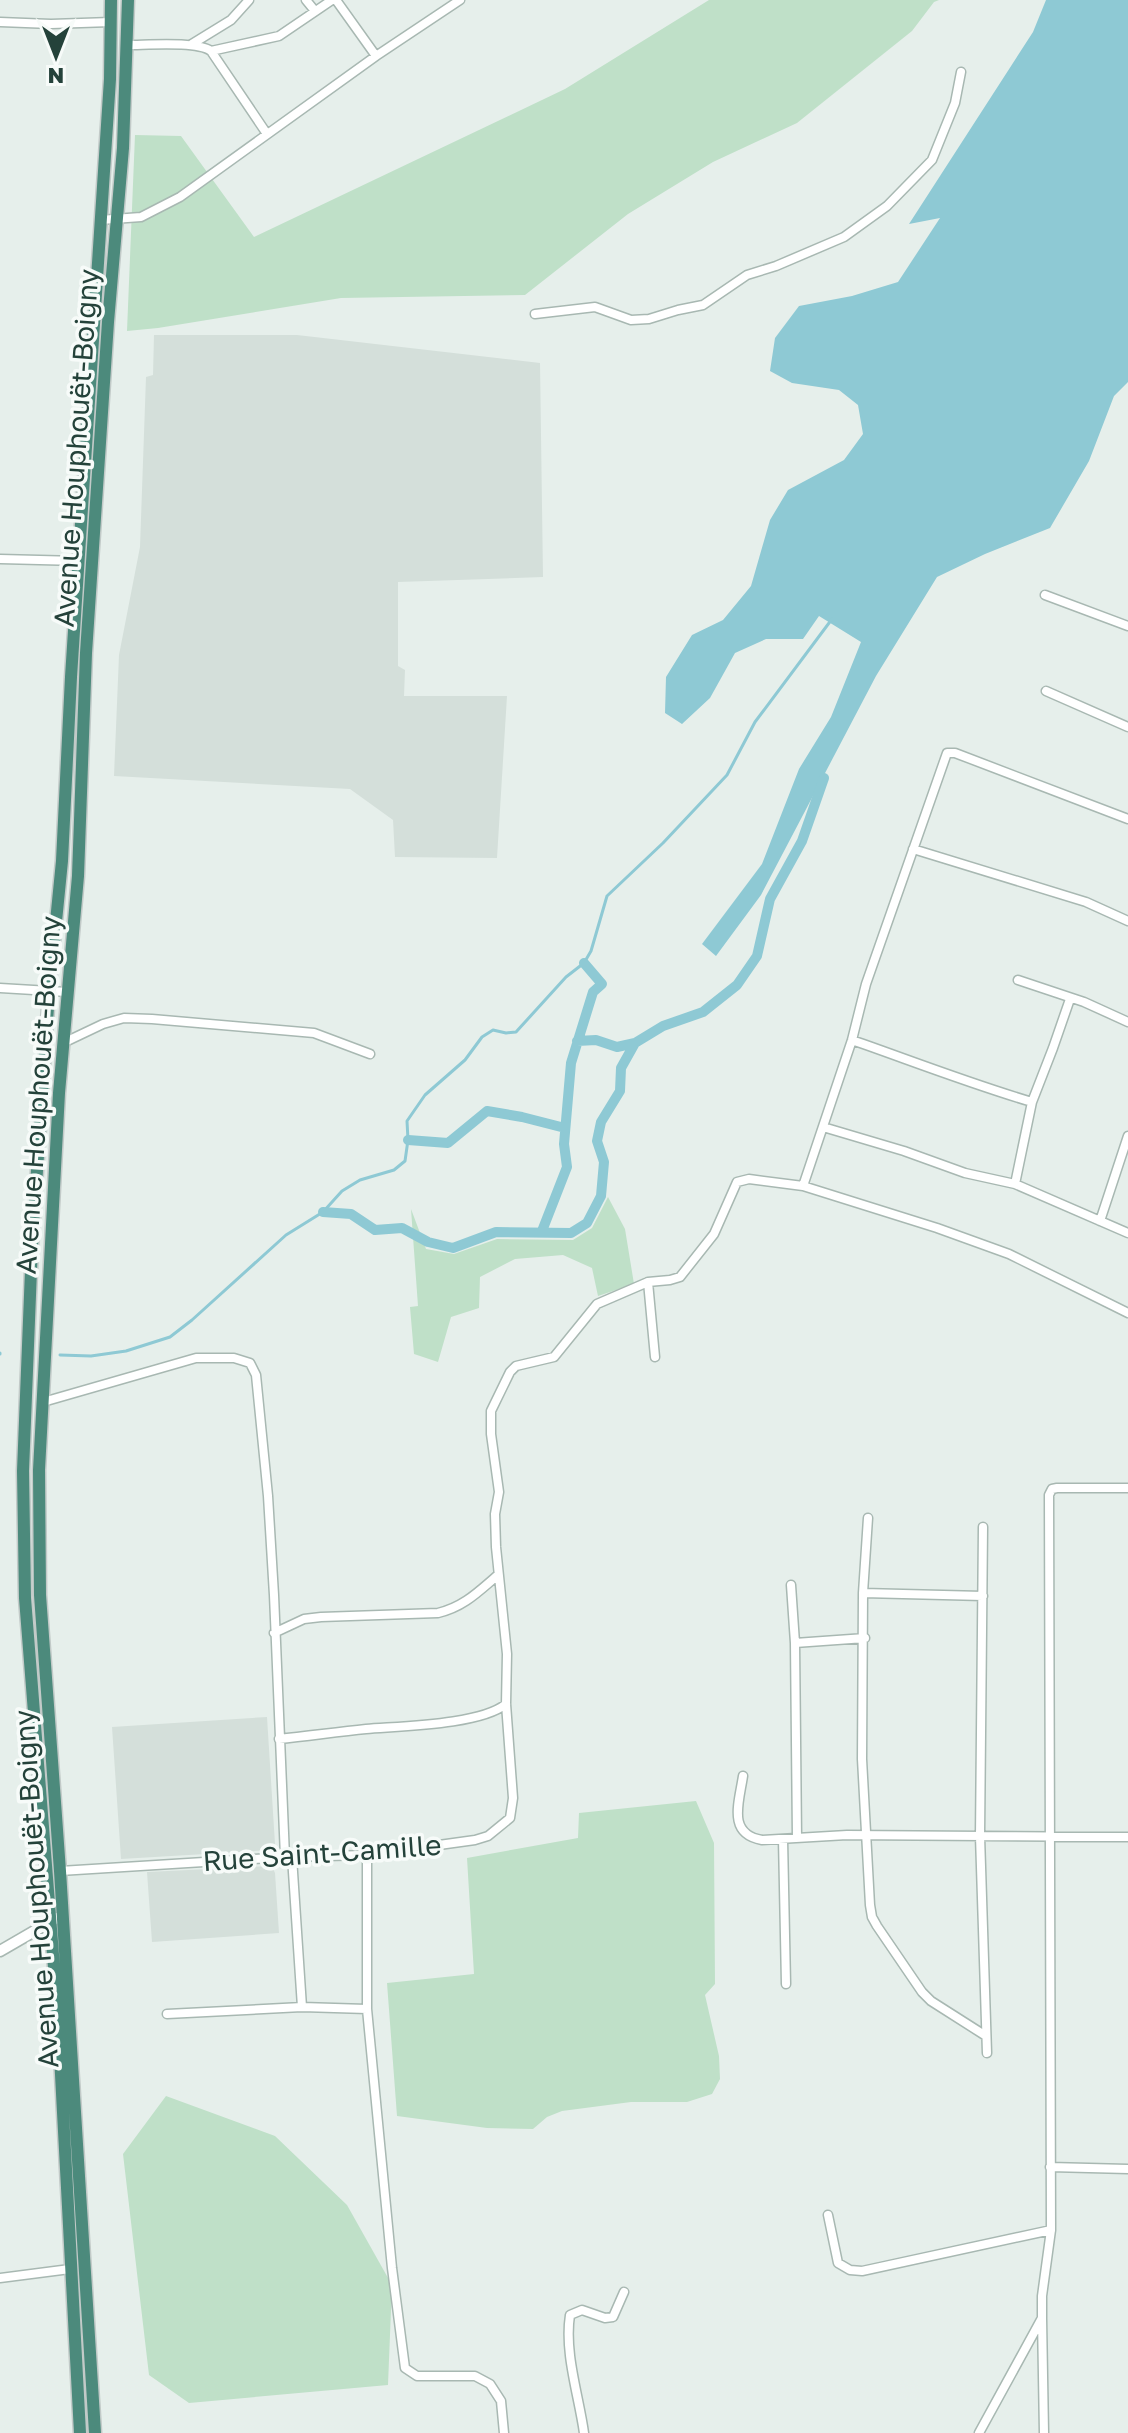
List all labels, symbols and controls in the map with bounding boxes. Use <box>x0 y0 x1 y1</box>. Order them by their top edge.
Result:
north arrow <box>16 16 96 96</box>
text: N <box>48 63 64 90</box>
street label: Avenue Houphouët-Boigny <box>47 267 105 628</box>
street label: Avenue Houphouët-Boigny <box>9 914 67 1275</box>
street label: Avenue Houphouët-Boigny <box>6 1708 64 2069</box>
street label: Rue Saint-Camille <box>202 1828 442 1877</box>

